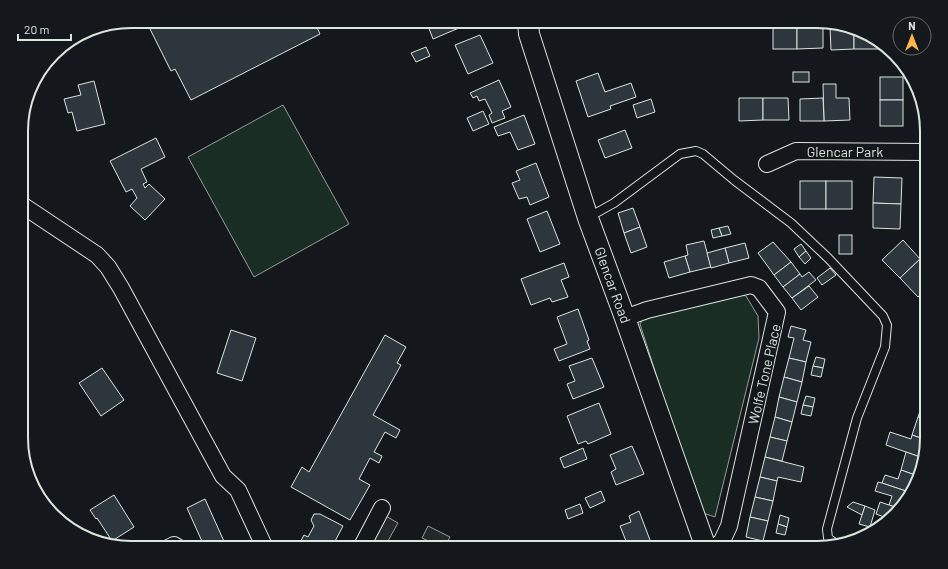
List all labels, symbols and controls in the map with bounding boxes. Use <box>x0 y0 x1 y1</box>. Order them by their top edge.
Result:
scale bar <box>18 16 71 42</box>
north arrow <box>892 16 932 56</box>
text: N <box>908 19 916 32</box>
text: 20 m <box>24 22 50 36</box>
street label: Glencar Park <box>807 143 883 160</box>
street label: Glencar Road <box>591 245 635 325</box>
street label: Wolfe Tone Place <box>744 322 784 426</box>

